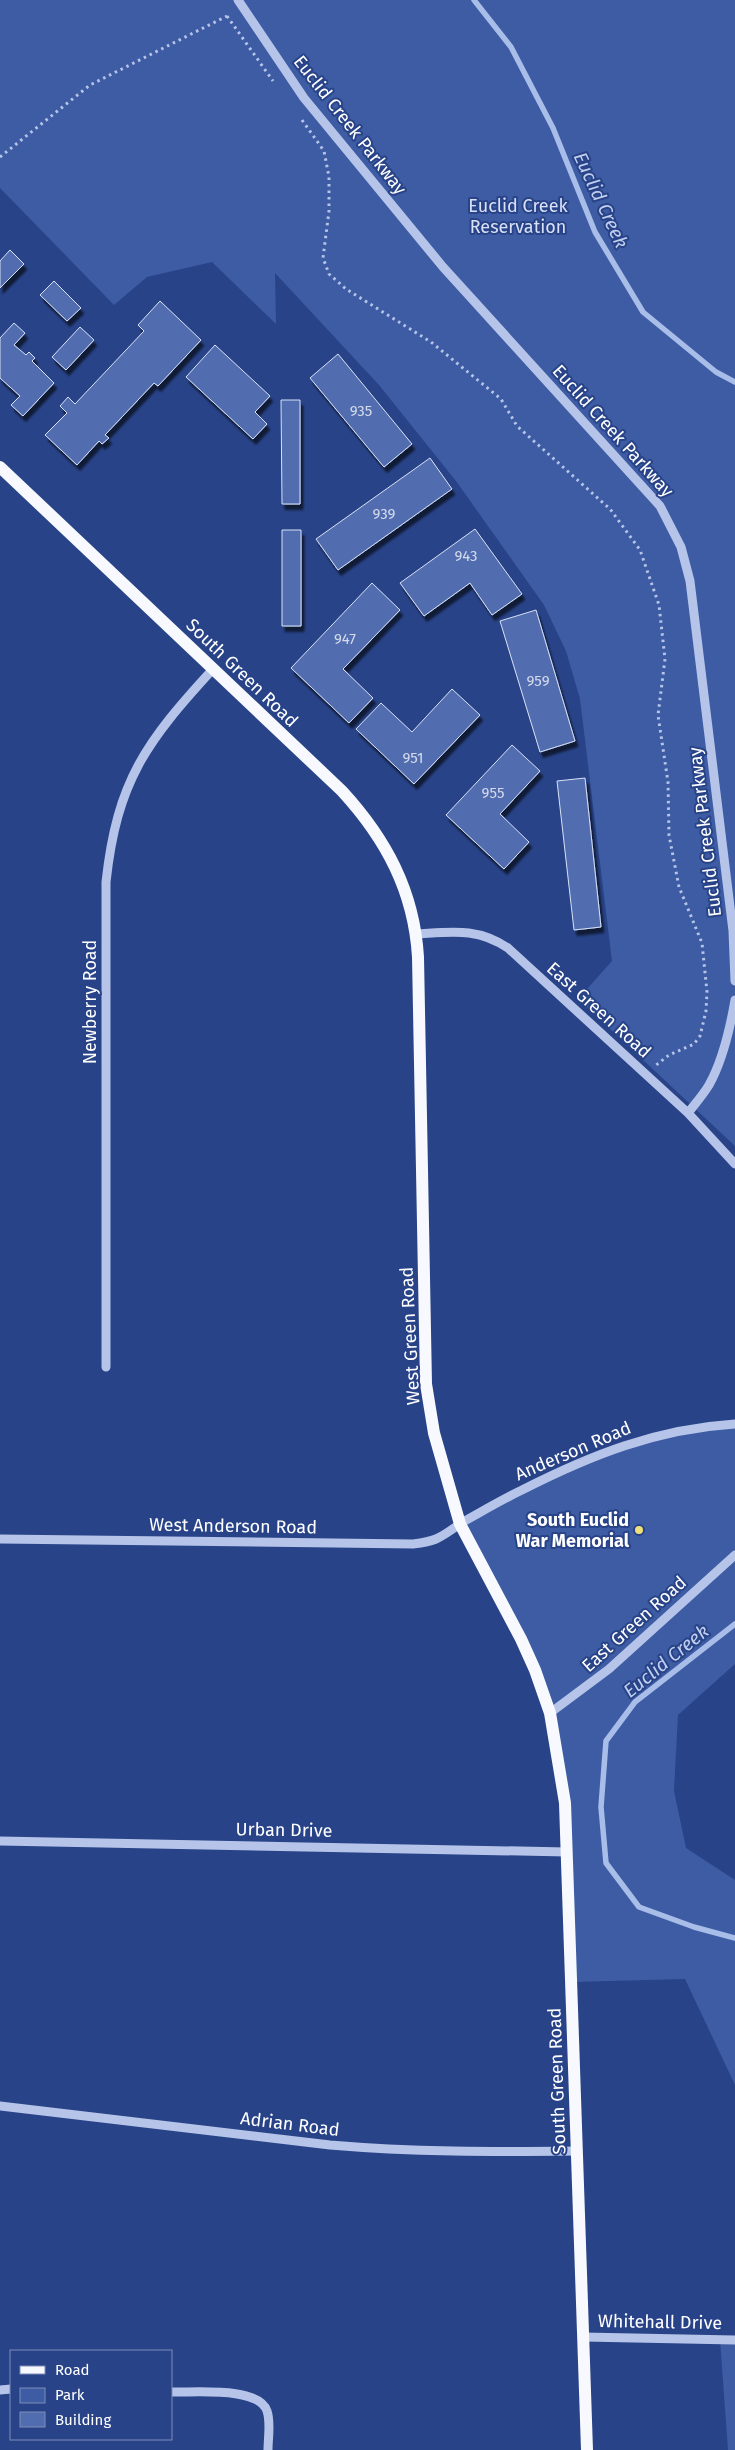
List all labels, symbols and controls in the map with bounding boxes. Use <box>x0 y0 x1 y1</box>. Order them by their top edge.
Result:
street label: Euclid Creek Parkway <box>289 51 411 199</box>
water label: Euclid Creek <box>569 148 633 252</box>
park label: Euclid Creek Reservation <box>468 195 568 238</box>
street label: Euclid Creek Parkway <box>548 360 678 502</box>
house number: 935 <box>350 402 372 420</box>
house number: 939 <box>373 505 395 523</box>
house number: 943 <box>455 547 477 565</box>
street label: South Green Road <box>182 614 302 732</box>
house number: 947 <box>334 630 356 648</box>
house number: 959 <box>526 672 550 690</box>
street label: Euclid Creek Parkway <box>684 746 726 918</box>
house number: 951 <box>402 749 424 767</box>
house number: 955 <box>482 784 504 802</box>
street label: Newberry Road <box>79 940 101 1064</box>
street label: East Green Road <box>542 957 656 1063</box>
street label: West Green Road <box>395 1266 425 1406</box>
street label: Anderson Road <box>512 1417 634 1485</box>
place label: South Euclid War Memorial <box>516 1509 630 1552</box>
street label: West Anderson Road <box>149 1514 317 1538</box>
marker: South Euclid War Memorial <box>633 1524 645 1536</box>
street label: East Green Road <box>577 1571 691 1677</box>
water label: Euclid Creek <box>619 1620 713 1702</box>
street label: Urban Drive <box>235 1818 333 1842</box>
street label: South Green Road <box>543 2007 571 2155</box>
street label: Adrian Road <box>239 2107 341 2141</box>
street label: Whitehall Drive <box>598 2310 722 2334</box>
legend <box>10 2350 172 2440</box>
text: Road <box>55 2361 90 2379</box>
text: Park <box>55 2386 85 2404</box>
text: Building <box>55 2411 111 2429</box>

